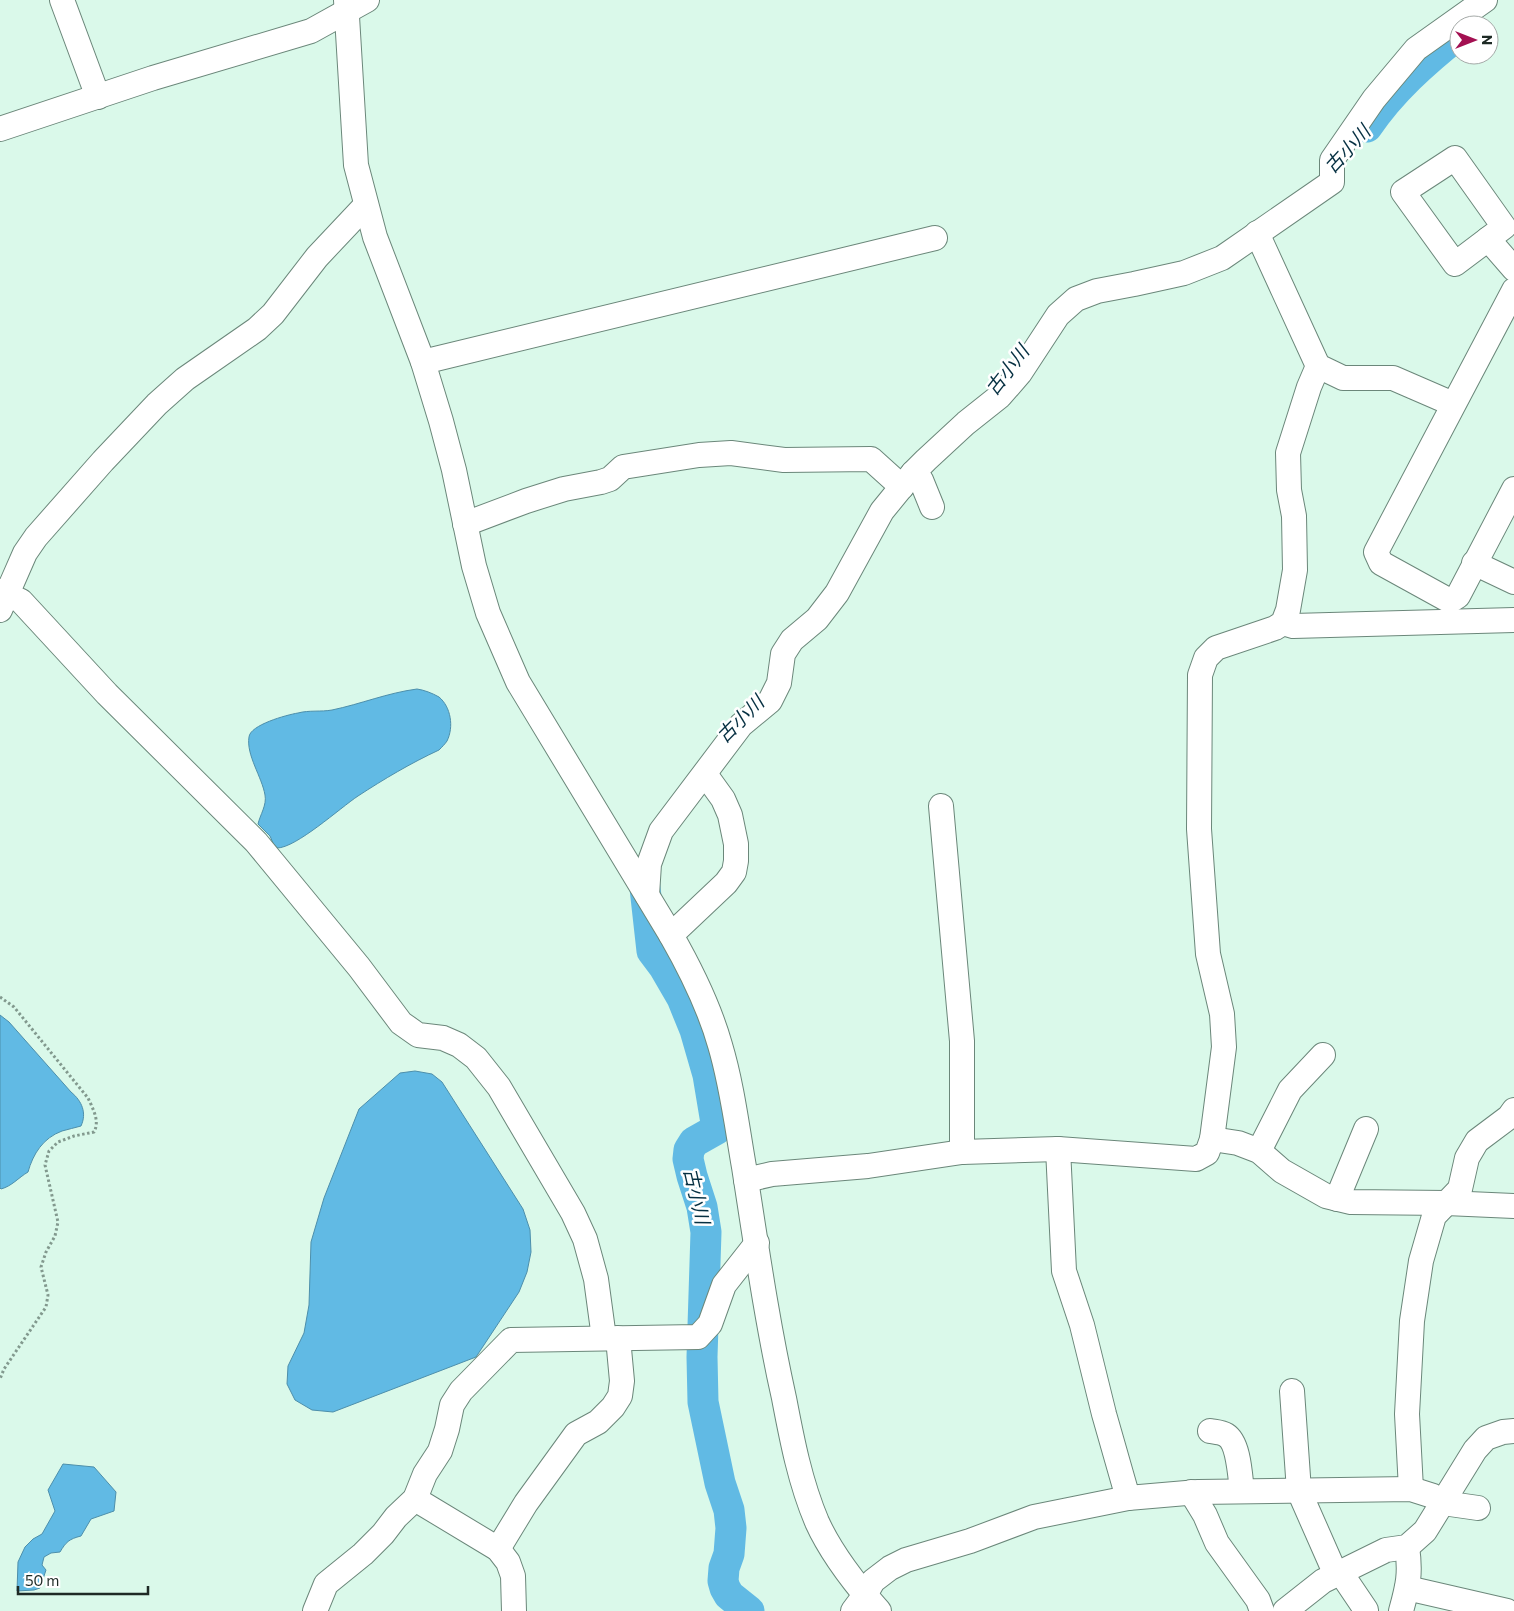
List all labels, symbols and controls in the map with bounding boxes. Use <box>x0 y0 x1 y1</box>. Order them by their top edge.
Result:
north arrow <box>1449 15 1499 65</box>
text: N <box>1479 35 1496 45</box>
water label: 古小川 <box>1319 119 1376 177</box>
water label: 古小川 <box>980 339 1034 399</box>
water label: 古小川 <box>711 689 769 747</box>
water label: 古小川 <box>680 1166 716 1228</box>
scale bar <box>18 1564 148 1596</box>
text: 50 m <box>25 1571 59 1589</box>

